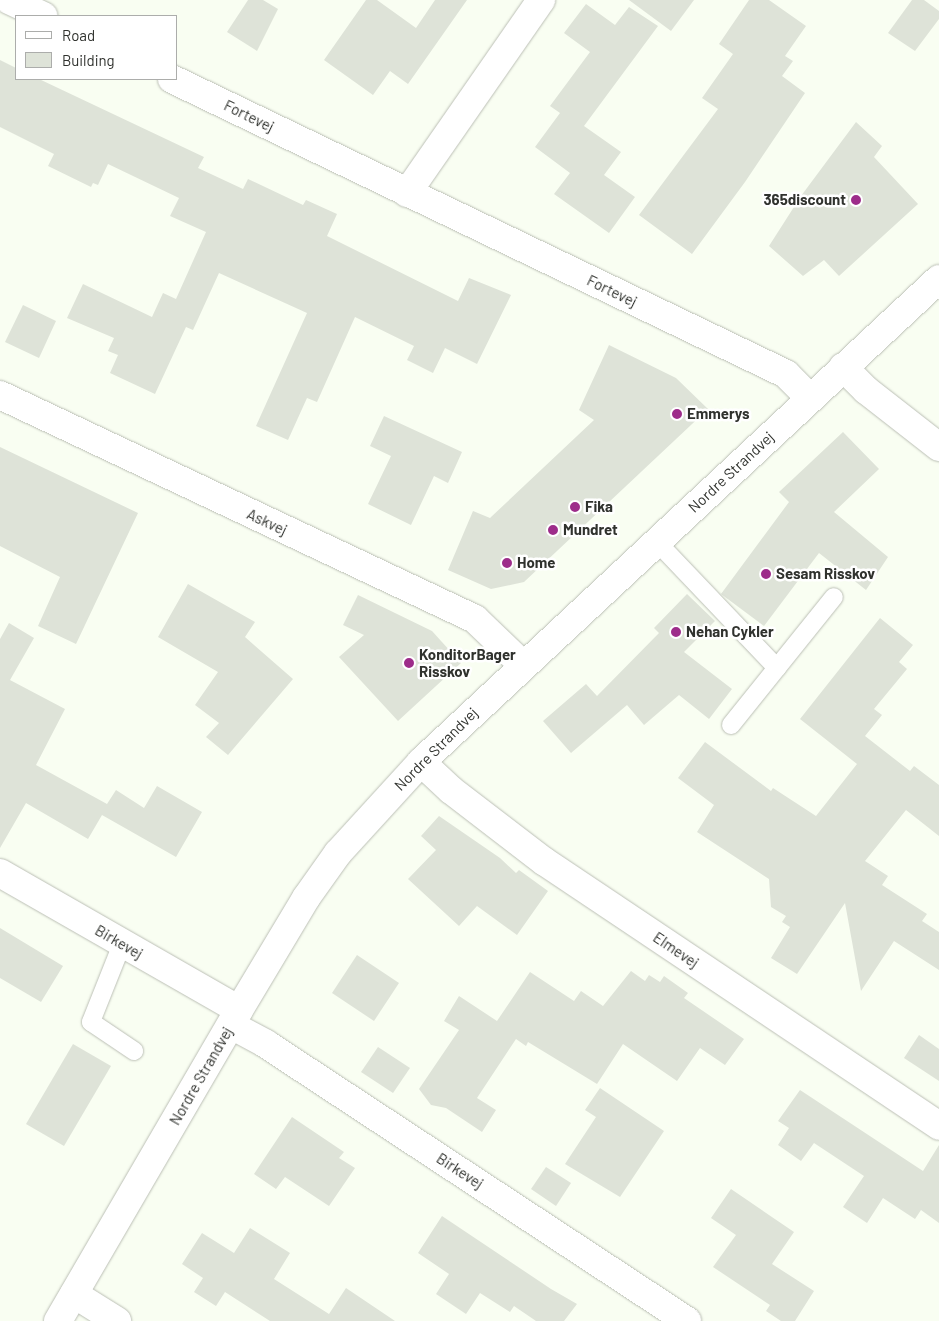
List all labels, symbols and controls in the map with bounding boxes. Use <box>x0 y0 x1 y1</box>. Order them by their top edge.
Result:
legend <box>15 15 178 80</box>
text: Road <box>62 26 95 44</box>
text: Building <box>62 51 115 69</box>
street label: Fortevej <box>221 96 277 136</box>
place label: 365discount <box>764 191 846 209</box>
marker: 365discount <box>850 194 862 206</box>
street label: Fortevej <box>584 271 640 311</box>
place label: Emmerys <box>687 405 749 423</box>
marker: Emmerys <box>671 408 683 420</box>
street label: Nordre Strandvej <box>685 428 777 516</box>
place label: Fika <box>585 498 613 516</box>
marker: Fika <box>569 501 581 513</box>
street label: Askvej <box>244 505 290 539</box>
place label: Mundret <box>563 521 618 539</box>
marker: Mundret <box>547 524 559 536</box>
place label: Home <box>517 554 555 572</box>
marker: Home <box>501 557 513 569</box>
place label: Sesam Risskov <box>776 565 875 583</box>
marker: Sesam Risskov <box>760 568 772 580</box>
place label: Nehan Cykler <box>686 623 774 641</box>
marker: Nehan Cykler <box>670 626 682 638</box>
place label: KonditorBager Risskov <box>419 645 516 680</box>
marker: KonditorBager Risskov <box>403 657 415 669</box>
street label: Nordre Strandvej <box>391 704 481 794</box>
street label: Birkevej <box>92 921 146 963</box>
street label: Elmevej <box>650 928 702 972</box>
street label: Nordre Strandvej <box>166 1024 236 1128</box>
street label: Birkevej <box>433 1149 487 1193</box>

